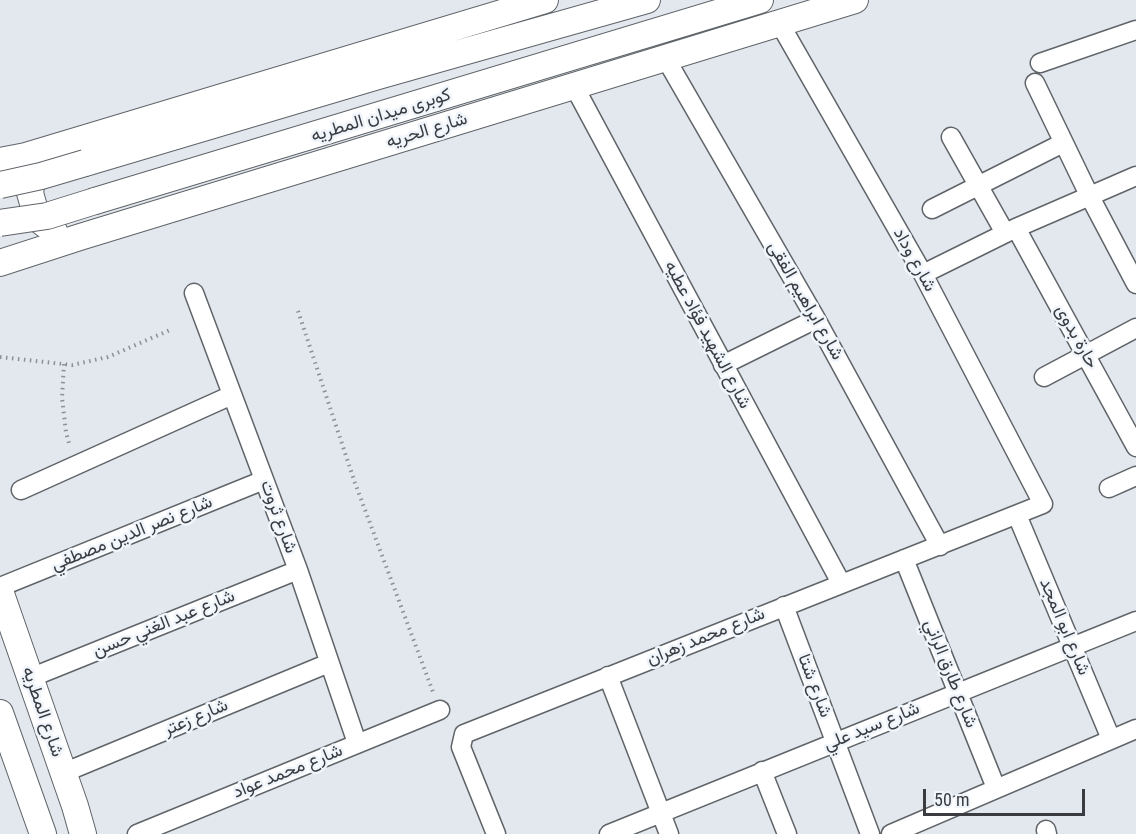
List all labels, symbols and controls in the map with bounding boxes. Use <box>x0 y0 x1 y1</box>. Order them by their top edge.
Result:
street label: كوبرى ميدان المطريه <box>309 84 453 148</box>
street label: شارع الحريه <box>384 108 470 154</box>
street label: شارع وداد <box>888 224 940 296</box>
street label: شارع ابراهيم الفقى <box>762 238 848 364</box>
street label: شارع الشهيد فؤاد عطيه <box>659 257 755 413</box>
street label: حارة بدوى <box>1050 301 1102 373</box>
street label: شارع ثروت <box>255 477 301 557</box>
street label: شارع نصر الدين مصطفي <box>48 492 216 576</box>
street label: شارع ابو المجد <box>1034 575 1094 679</box>
street label: شارع عبد الغني حسن <box>90 586 238 662</box>
street label: شارع محمد زهران <box>644 603 768 671</box>
street label: شارع طارق الراني <box>918 617 982 731</box>
street label: شارع شتا <box>792 651 836 721</box>
street label: شارع المطريه <box>16 664 68 760</box>
street label: شارع زعتر <box>161 695 231 741</box>
street label: شارع سيد علي <box>821 698 923 756</box>
street label: شارع محمد عواد <box>230 740 346 804</box>
scale bar <box>926 777 1088 815</box>
text: 50 m <box>934 789 969 810</box>

